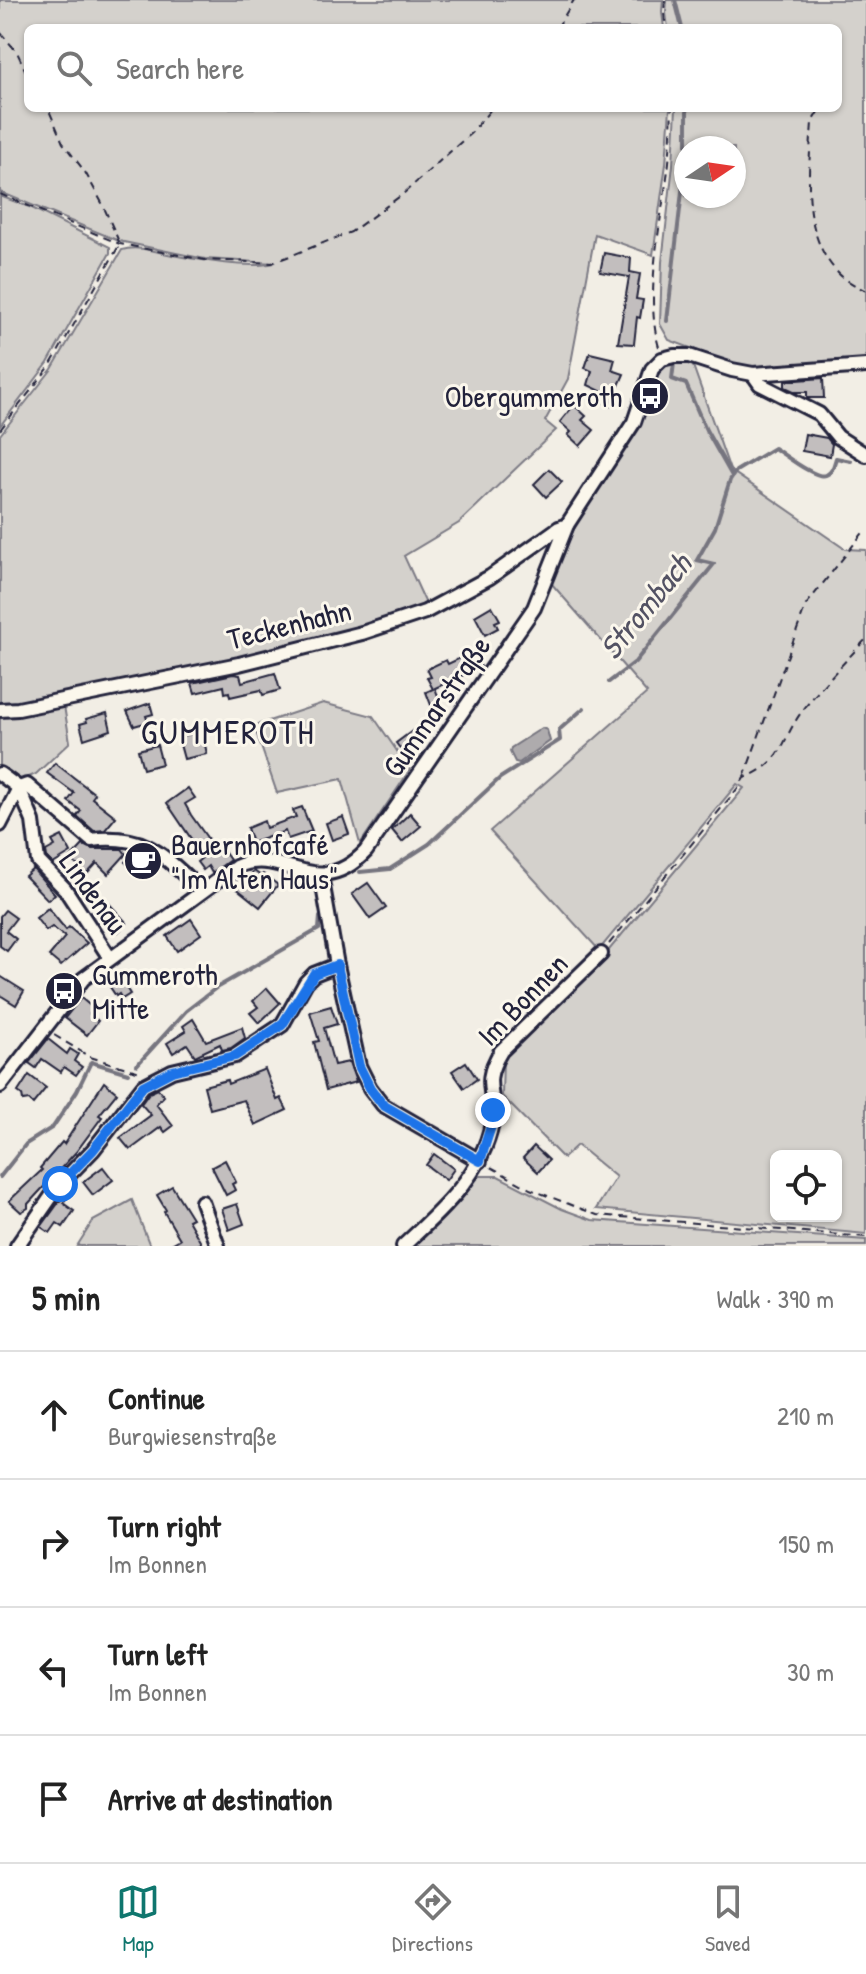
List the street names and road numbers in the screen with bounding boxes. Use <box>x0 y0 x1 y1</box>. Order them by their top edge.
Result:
street label: Teckenhahn <box>223 589 355 659</box>
street label: Gummarstraße <box>373 628 499 784</box>
street label: Lindenau <box>51 843 137 941</box>
street label: Im Bonnen <box>468 944 576 1054</box>

